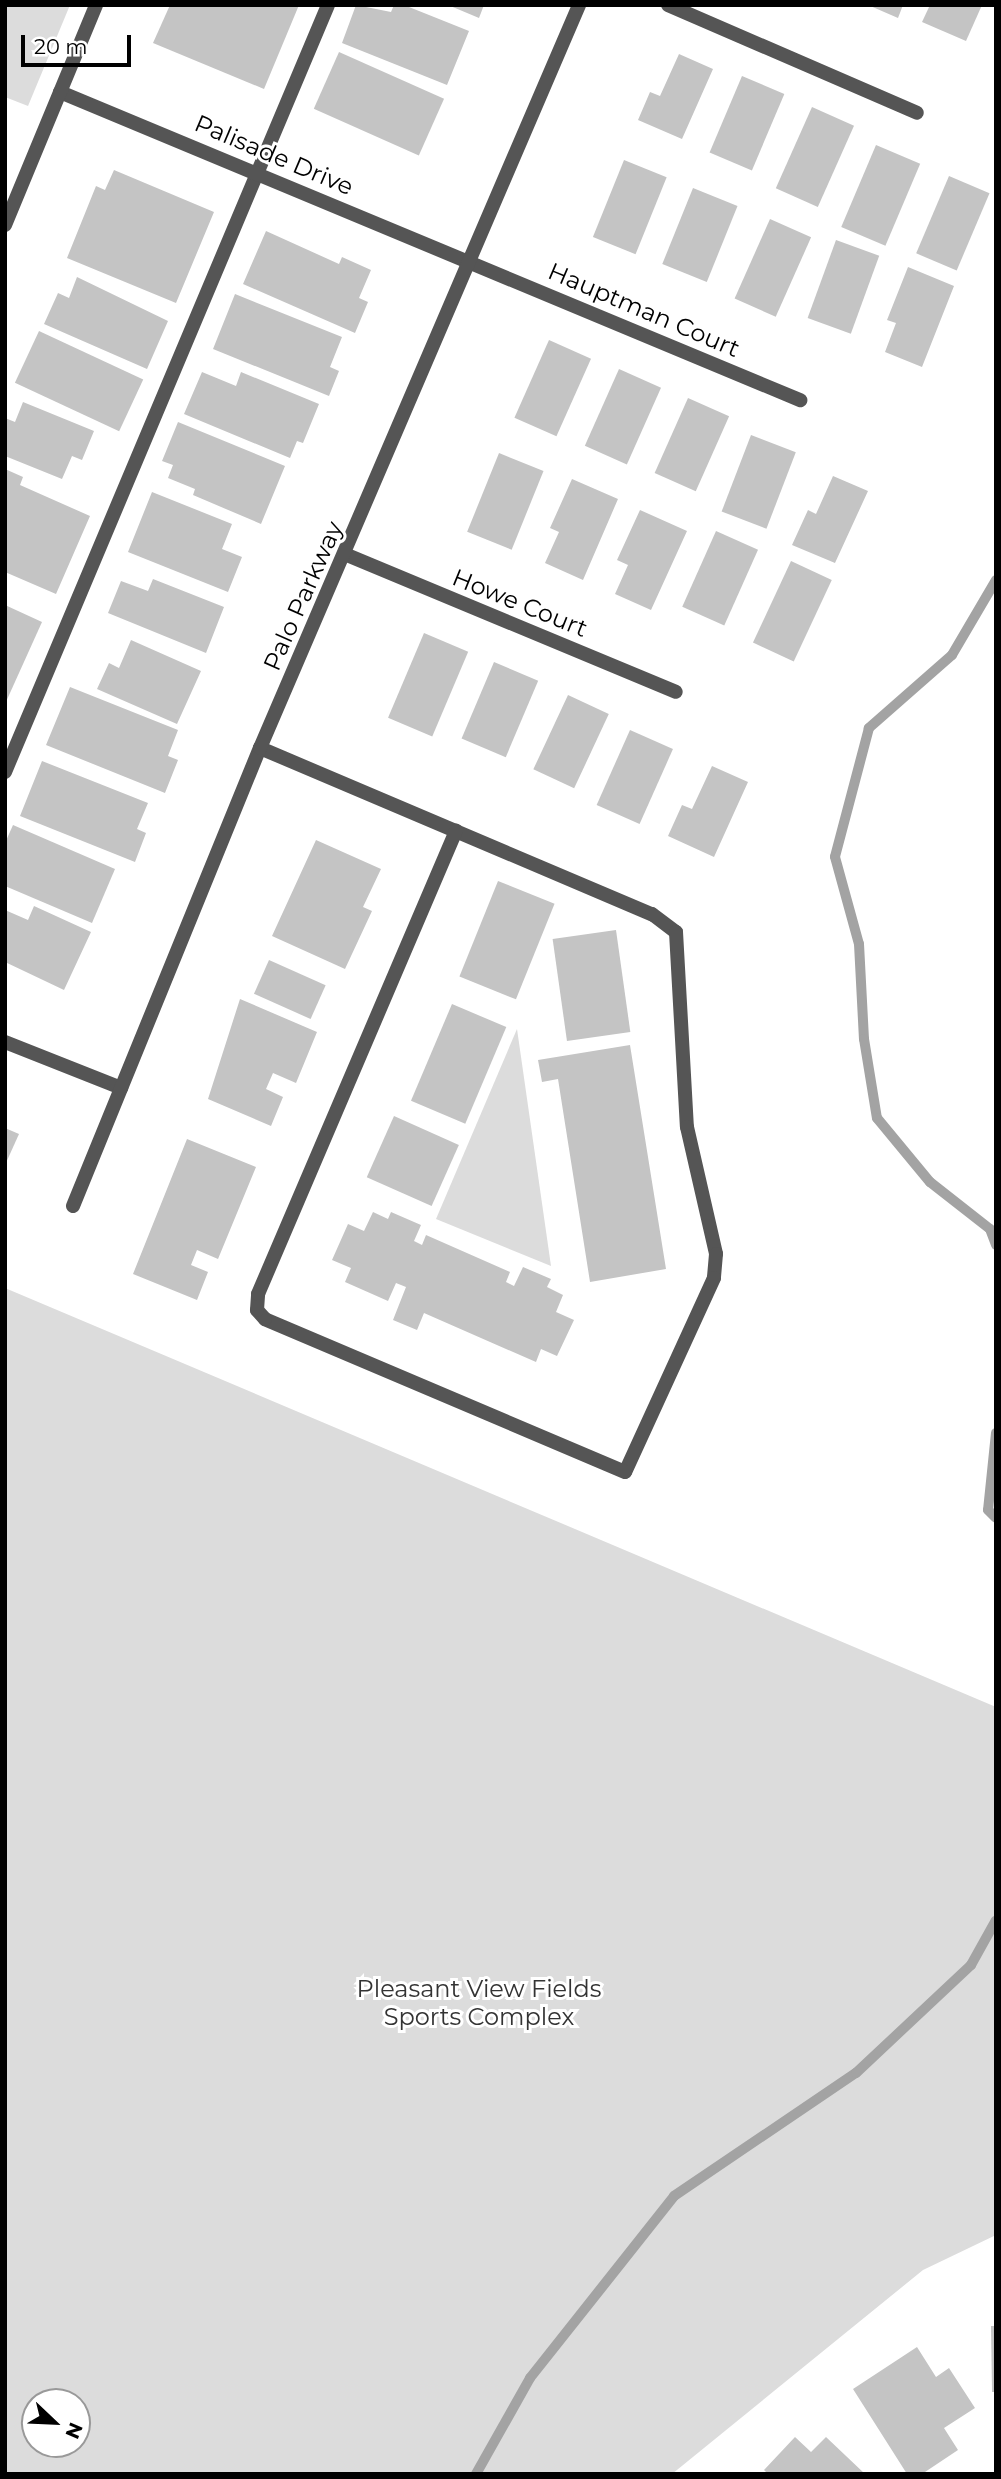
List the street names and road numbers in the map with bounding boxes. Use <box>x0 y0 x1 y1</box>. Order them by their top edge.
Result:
street label: Palisade Drive <box>190 109 358 201</box>
street label: Hauptman Court <box>544 257 744 363</box>
street label: Palo Parkway <box>257 517 349 675</box>
street label: Howe Court <box>448 563 592 643</box>

